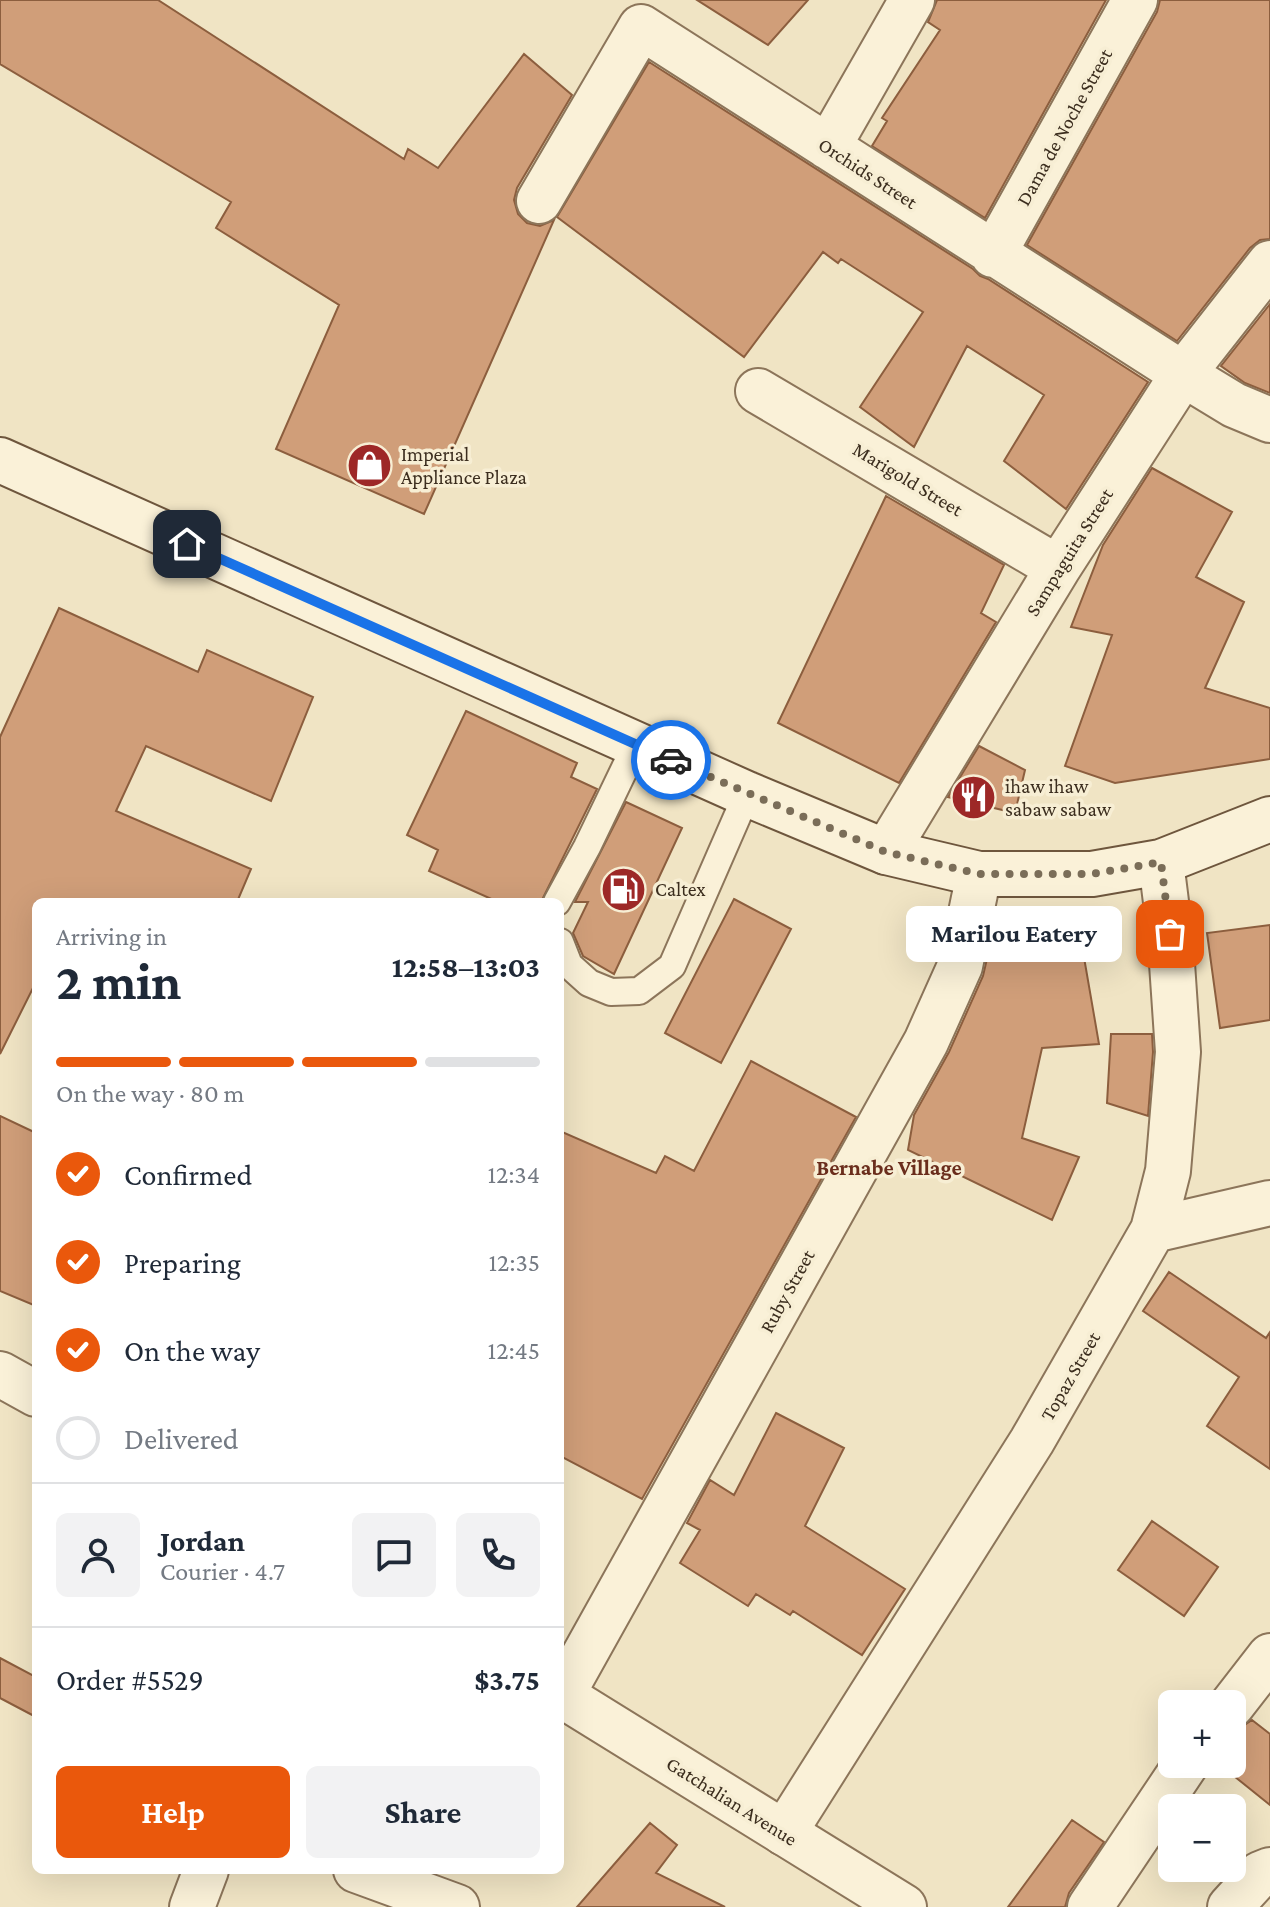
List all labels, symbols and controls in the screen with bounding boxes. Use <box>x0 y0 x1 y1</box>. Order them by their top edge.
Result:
street label: Dama de Noche Street <box>1012 44 1116 209</box>
street label: Orchids Street <box>815 133 922 213</box>
street label: Marigold Street <box>849 438 967 521</box>
shop icon: Imperial Appliance Plaza <box>346 441 394 489</box>
place label: Imperial Appliance Plaza <box>401 443 527 489</box>
street label: Sampaguita Street <box>1021 484 1118 620</box>
pin <box>153 510 221 578</box>
icon: home <box>165 522 209 566</box>
courier <box>631 720 711 800</box>
icon: car <box>649 738 693 782</box>
restaurant icon: ihaw ihaw sabaw sabaw <box>950 773 998 821</box>
place label: ihaw ihaw sabaw sabaw <box>1005 775 1112 820</box>
fuel station icon: Caltex <box>600 865 648 913</box>
place label: Caltex <box>655 878 706 900</box>
pin <box>1136 900 1204 968</box>
callout: Marilou Eatery <box>906 906 1122 962</box>
icon: bag <box>1148 912 1192 956</box>
text: Marilou Eatery <box>931 919 1097 948</box>
text: Arriving in <box>56 922 167 951</box>
text: 12:58–13:03 <box>392 950 540 983</box>
text: 2 min <box>56 952 181 1010</box>
text: On the way · 80 m <box>56 1079 244 1108</box>
icon: check <box>56 1152 100 1196</box>
district label: Bernabe Village <box>816 1155 962 1180</box>
text: Confirmed <box>124 1158 252 1191</box>
text: 12:34 <box>487 1160 540 1189</box>
icon: check <box>56 1240 100 1284</box>
street label: Ruby Street <box>755 1245 820 1337</box>
text: Preparing <box>124 1246 241 1279</box>
text: 12:35 <box>488 1248 540 1277</box>
street label: Topaz Street <box>1036 1327 1105 1425</box>
icon: check <box>56 1328 100 1372</box>
text: On the way <box>124 1334 260 1367</box>
text: 12:45 <box>488 1336 540 1365</box>
text: Delivered <box>124 1422 239 1455</box>
button: person <box>56 1513 140 1597</box>
button: chat <box>352 1513 436 1597</box>
button: phone <box>456 1513 540 1597</box>
text: Jordan <box>160 1524 245 1557</box>
text: Courier · 4.7 <box>160 1557 285 1586</box>
text: Order #5529 <box>56 1663 204 1696</box>
text: $3.75 <box>474 1663 540 1696</box>
map controls <box>1158 1690 1246 1882</box>
button: + <box>1158 1690 1246 1778</box>
street label: Gatchalian Avenue <box>663 1752 802 1850</box>
button: Help <box>56 1766 290 1858</box>
button: Share <box>306 1766 540 1858</box>
button: − <box>1158 1794 1246 1882</box>

